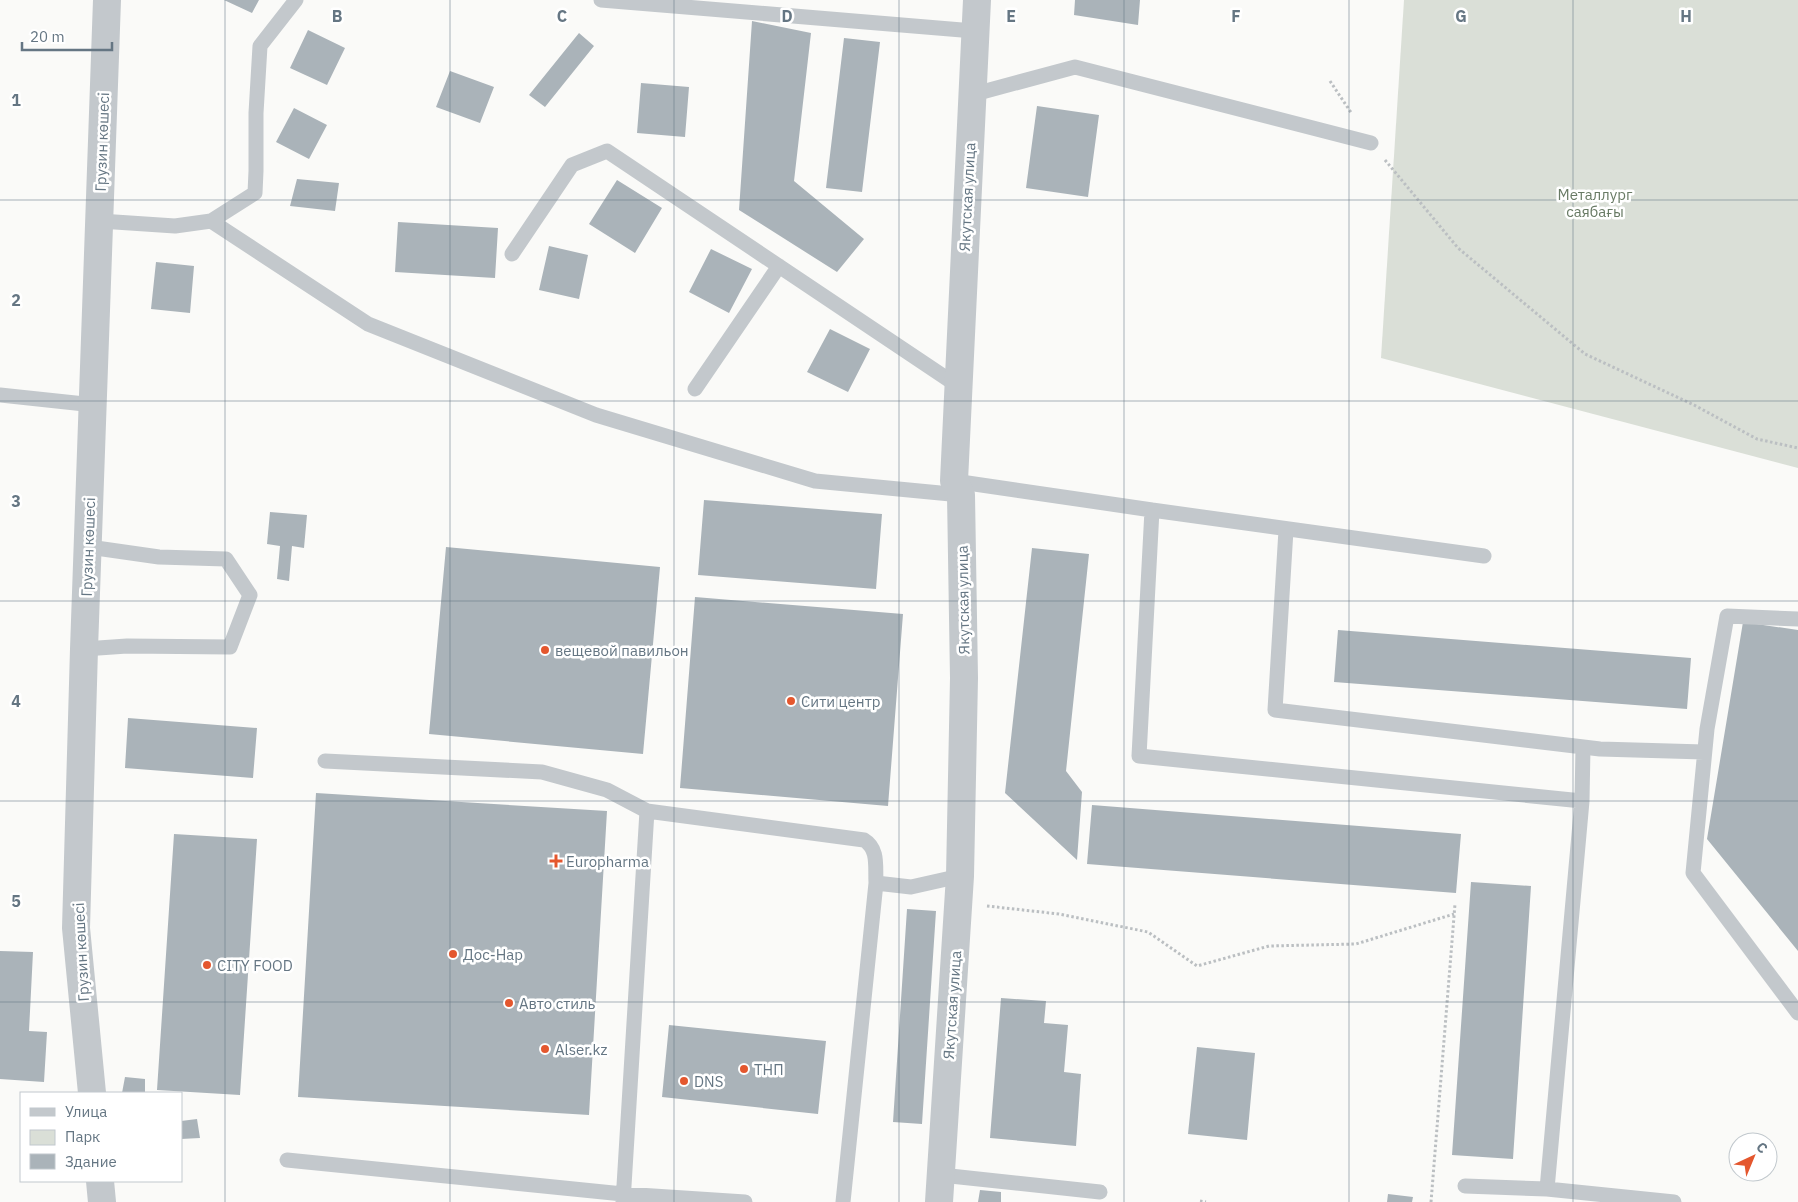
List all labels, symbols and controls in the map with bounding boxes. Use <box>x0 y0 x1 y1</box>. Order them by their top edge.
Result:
text: B <box>332 6 343 26</box>
text: C <box>557 6 567 26</box>
text: D <box>781 6 793 26</box>
text: E <box>1006 6 1016 26</box>
text: F <box>1231 6 1241 26</box>
text: G <box>1455 6 1467 26</box>
text: H <box>1680 6 1692 26</box>
scale bar <box>22 20 112 52</box>
text: 20 m <box>30 27 65 46</box>
text: 1 <box>11 90 21 110</box>
street label: Грузин көшесі <box>91 92 113 192</box>
street label: Якутская улица <box>955 142 979 252</box>
park label: Металлург саябағы <box>1558 185 1633 221</box>
text: 2 <box>11 290 21 310</box>
text: 3 <box>11 491 21 511</box>
street label: Грузин көшесі <box>77 497 99 597</box>
street label: Якутская улица <box>953 545 973 655</box>
place label: вещевой павильон <box>555 641 689 660</box>
marker: вещевой павильон <box>539 644 551 656</box>
text: 4 <box>11 691 21 711</box>
place label: Сити центр <box>801 692 880 711</box>
marker: Сити центр <box>785 695 797 707</box>
place label: Europharma <box>566 852 649 871</box>
marker: Europharma <box>550 855 562 867</box>
text: 5 <box>11 891 21 911</box>
street label: Грузин көшесі <box>69 902 93 1002</box>
place label: Дос-Нар <box>463 945 523 964</box>
marker: Дос-Нар <box>447 948 459 960</box>
street label: Якутская улица <box>939 950 965 1060</box>
place label: CITY FOOD <box>217 956 293 975</box>
marker: CITY FOOD <box>201 959 213 971</box>
place label: Авто стиль <box>519 994 596 1013</box>
marker: Авто стиль <box>503 997 515 1009</box>
place label: Alser.kz <box>555 1040 608 1059</box>
marker: Alser.kz <box>539 1043 551 1055</box>
place label: ТНП <box>754 1060 784 1079</box>
marker: ТНП <box>738 1063 750 1075</box>
place label: DNS <box>694 1072 723 1091</box>
marker: DNS <box>678 1075 690 1087</box>
legend <box>20 1092 182 1182</box>
text: Улица <box>65 1102 107 1121</box>
text: Парк <box>65 1127 100 1146</box>
north arrow <box>1728 1132 1778 1182</box>
text: С <box>1752 1138 1772 1157</box>
text: Здание <box>65 1152 117 1171</box>

